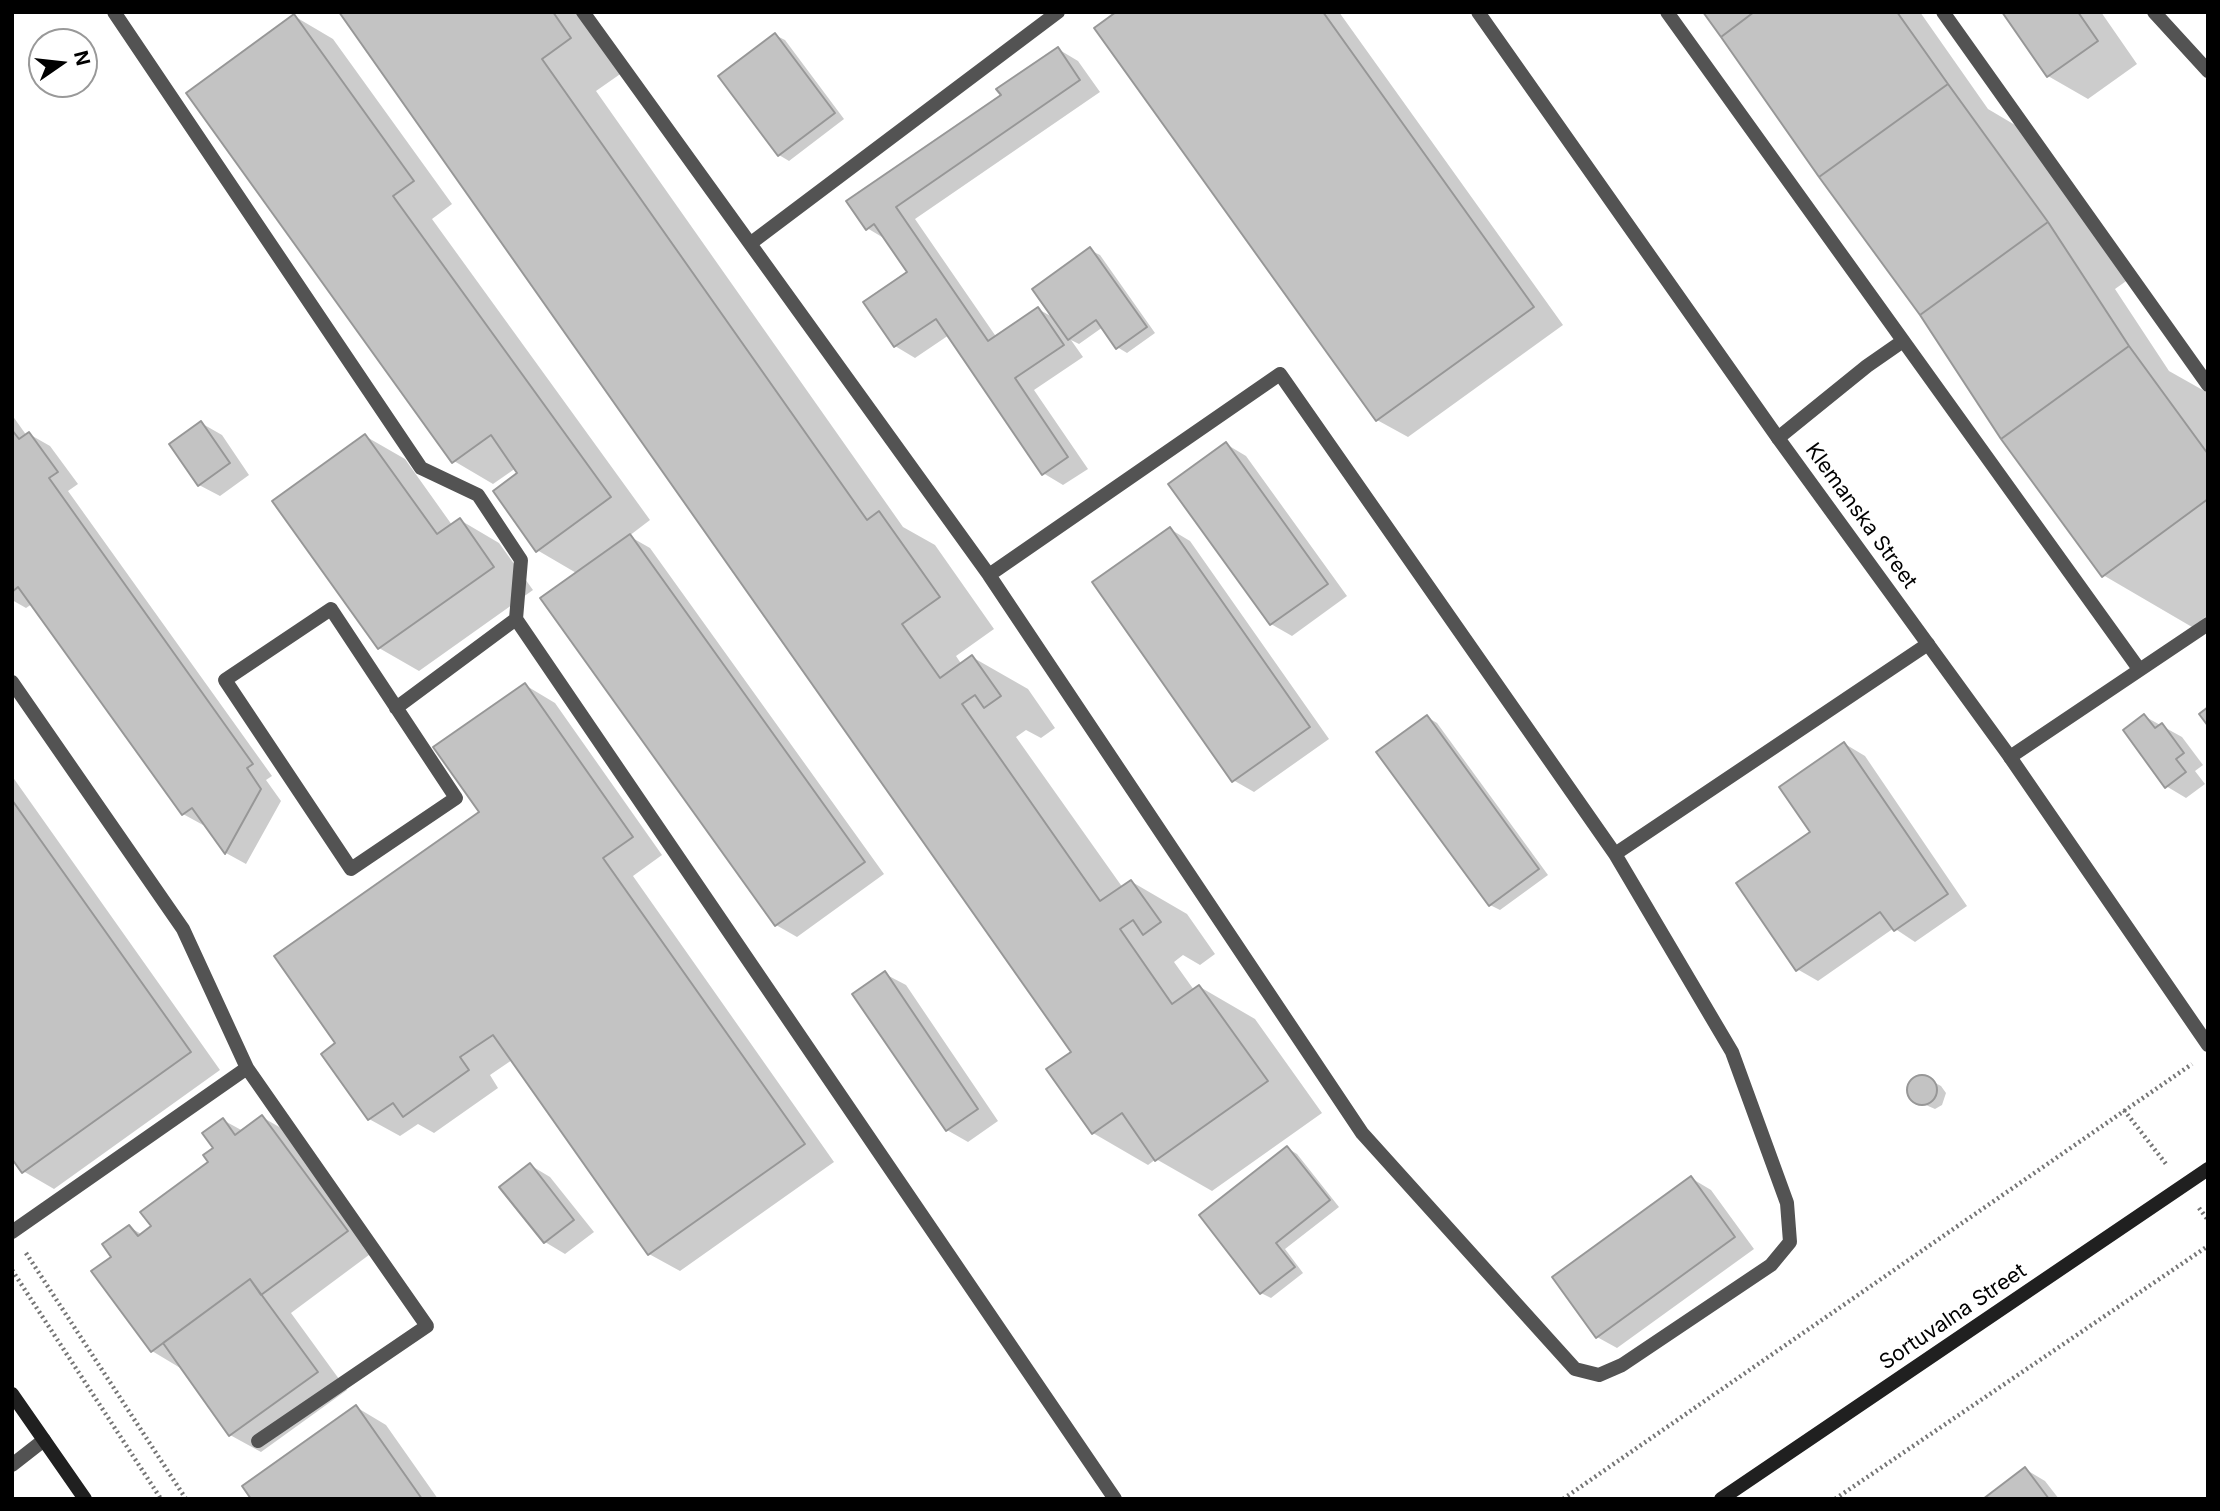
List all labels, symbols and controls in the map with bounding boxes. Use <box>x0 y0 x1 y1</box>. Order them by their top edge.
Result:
north arrow <box>28 28 98 98</box>
text: N <box>69 48 95 68</box>
street label: Klemanska Street <box>1800 438 1922 594</box>
street label: Sortuvalna Street <box>1875 1259 2031 1375</box>

